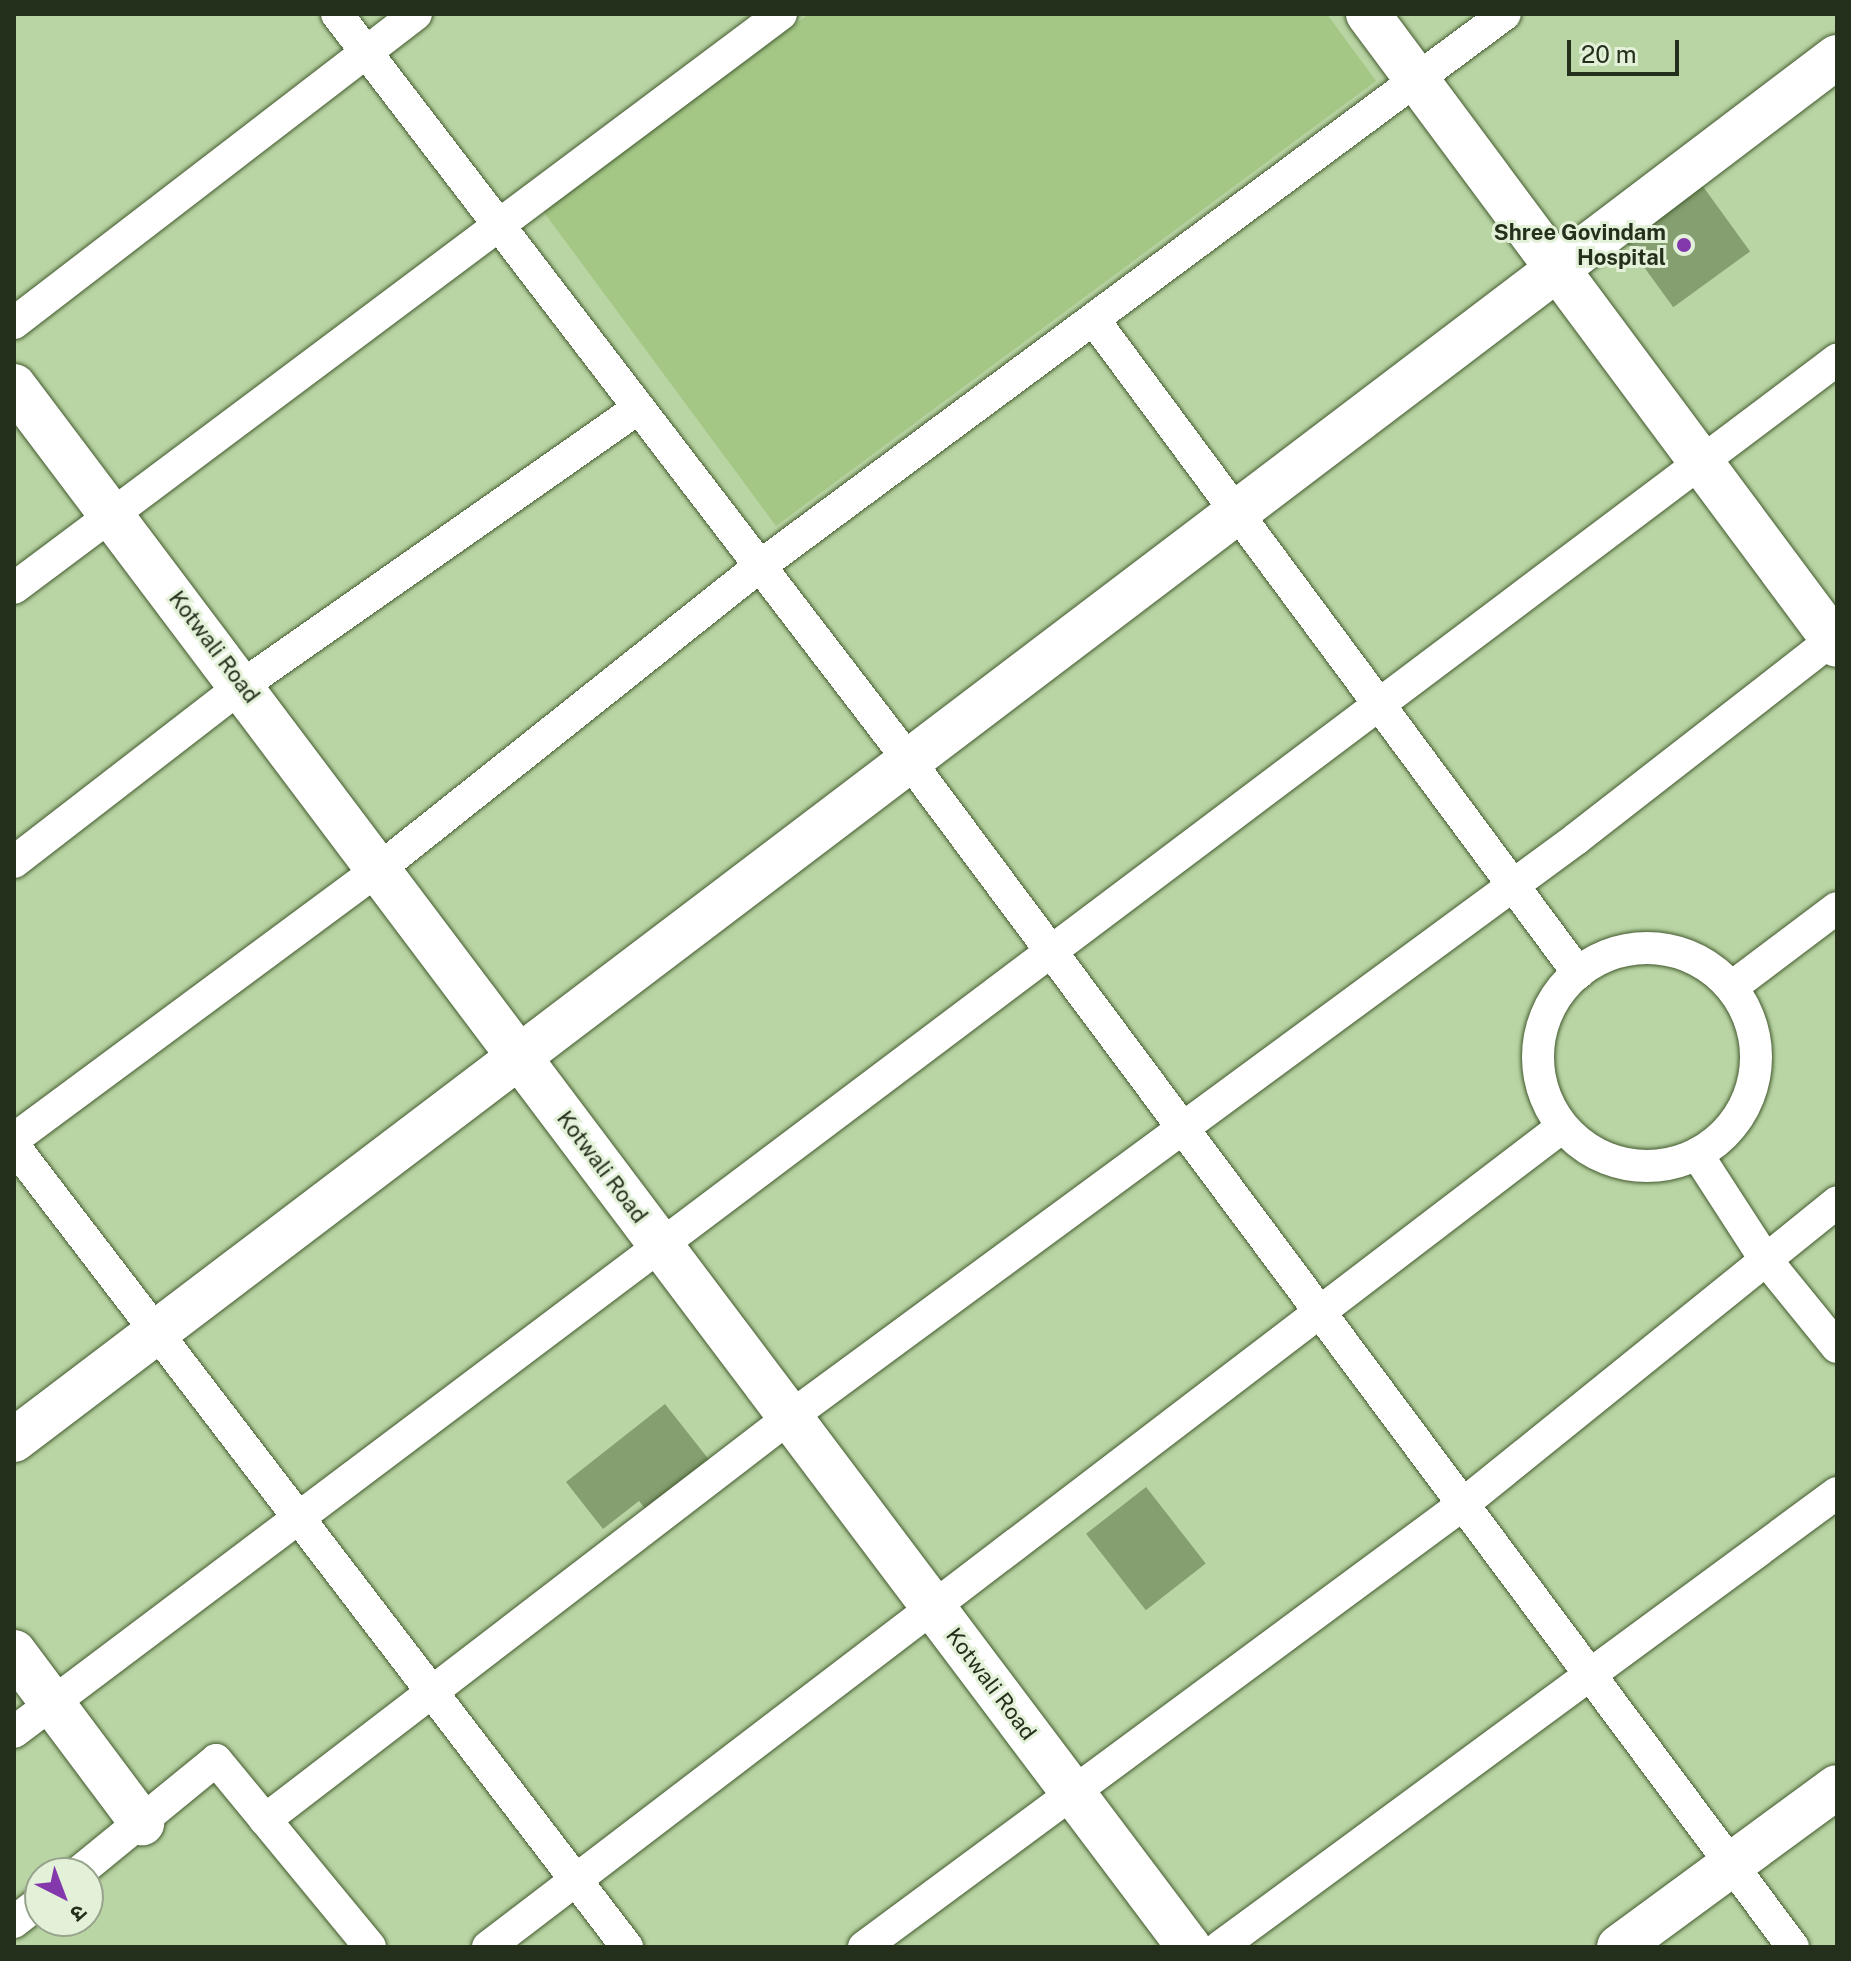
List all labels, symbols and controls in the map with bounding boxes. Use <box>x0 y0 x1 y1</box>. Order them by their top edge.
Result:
scale bar <box>1571 24 1683 74</box>
text: 20 m <box>1581 40 1637 68</box>
place label: Shree Govindam Hospital <box>1493 219 1666 270</box>
marker: Shree Govindam Hospital <box>1673 234 1695 256</box>
street label: Kotwali Road <box>163 586 265 708</box>
street label: Kotwali Road <box>551 1106 653 1228</box>
street label: Kotwali Road <box>940 1623 1042 1745</box>
north arrow <box>24 1857 104 1937</box>
text: उ <box>65 1899 92 1927</box>

